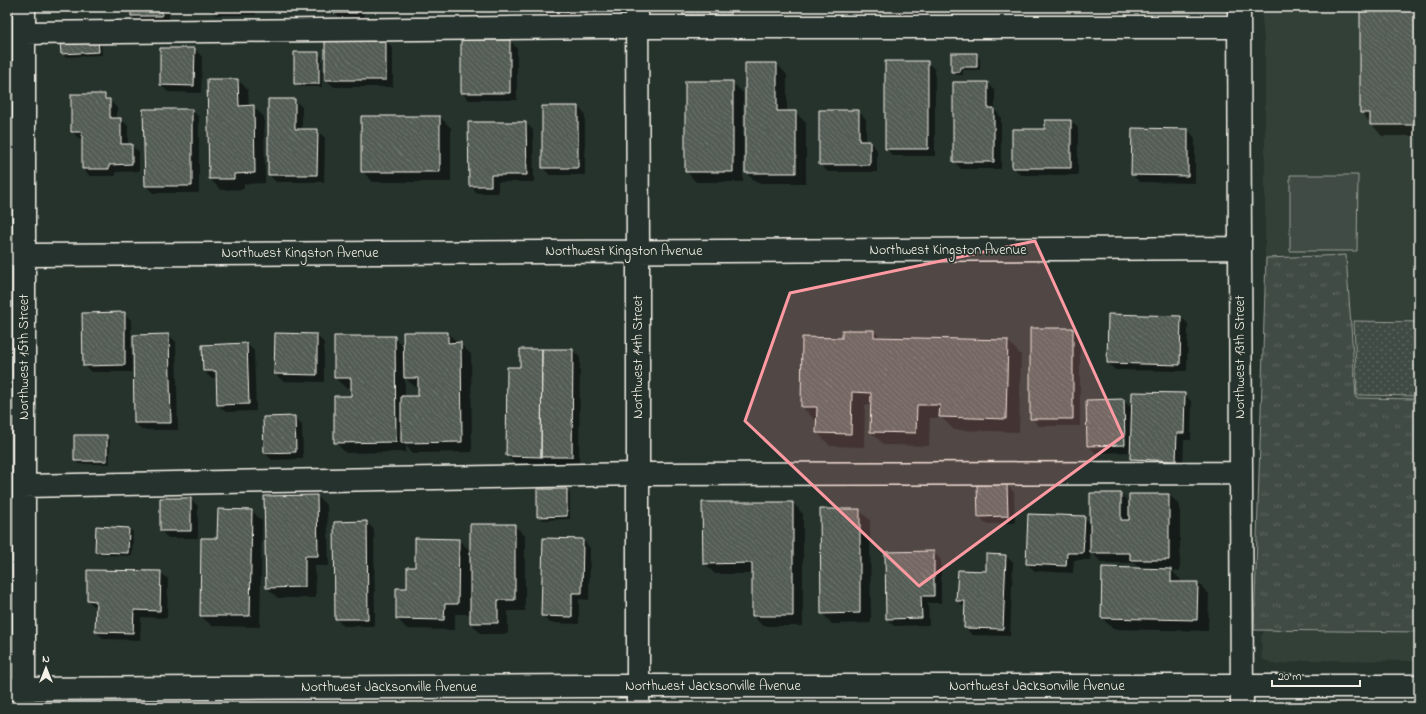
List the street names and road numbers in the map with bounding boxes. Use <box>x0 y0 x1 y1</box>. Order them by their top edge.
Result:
street label: Northwest Kingston Avenue <box>869 240 1027 262</box>
street label: Northwest Kingston Avenue <box>545 241 703 263</box>
street label: Northwest Kingston Avenue <box>221 243 379 265</box>
street label: Northwest 15th Street <box>14 294 35 420</box>
street label: Northwest 14th Street <box>628 295 649 419</box>
street label: Northwest 13th Street <box>1230 295 1251 419</box>
street label: Northwest Jacksonville Avenue <box>625 676 801 697</box>
street label: Northwest Jacksonville Avenue <box>949 676 1125 697</box>
street label: Northwest Jacksonville Avenue <box>301 677 477 698</box>

